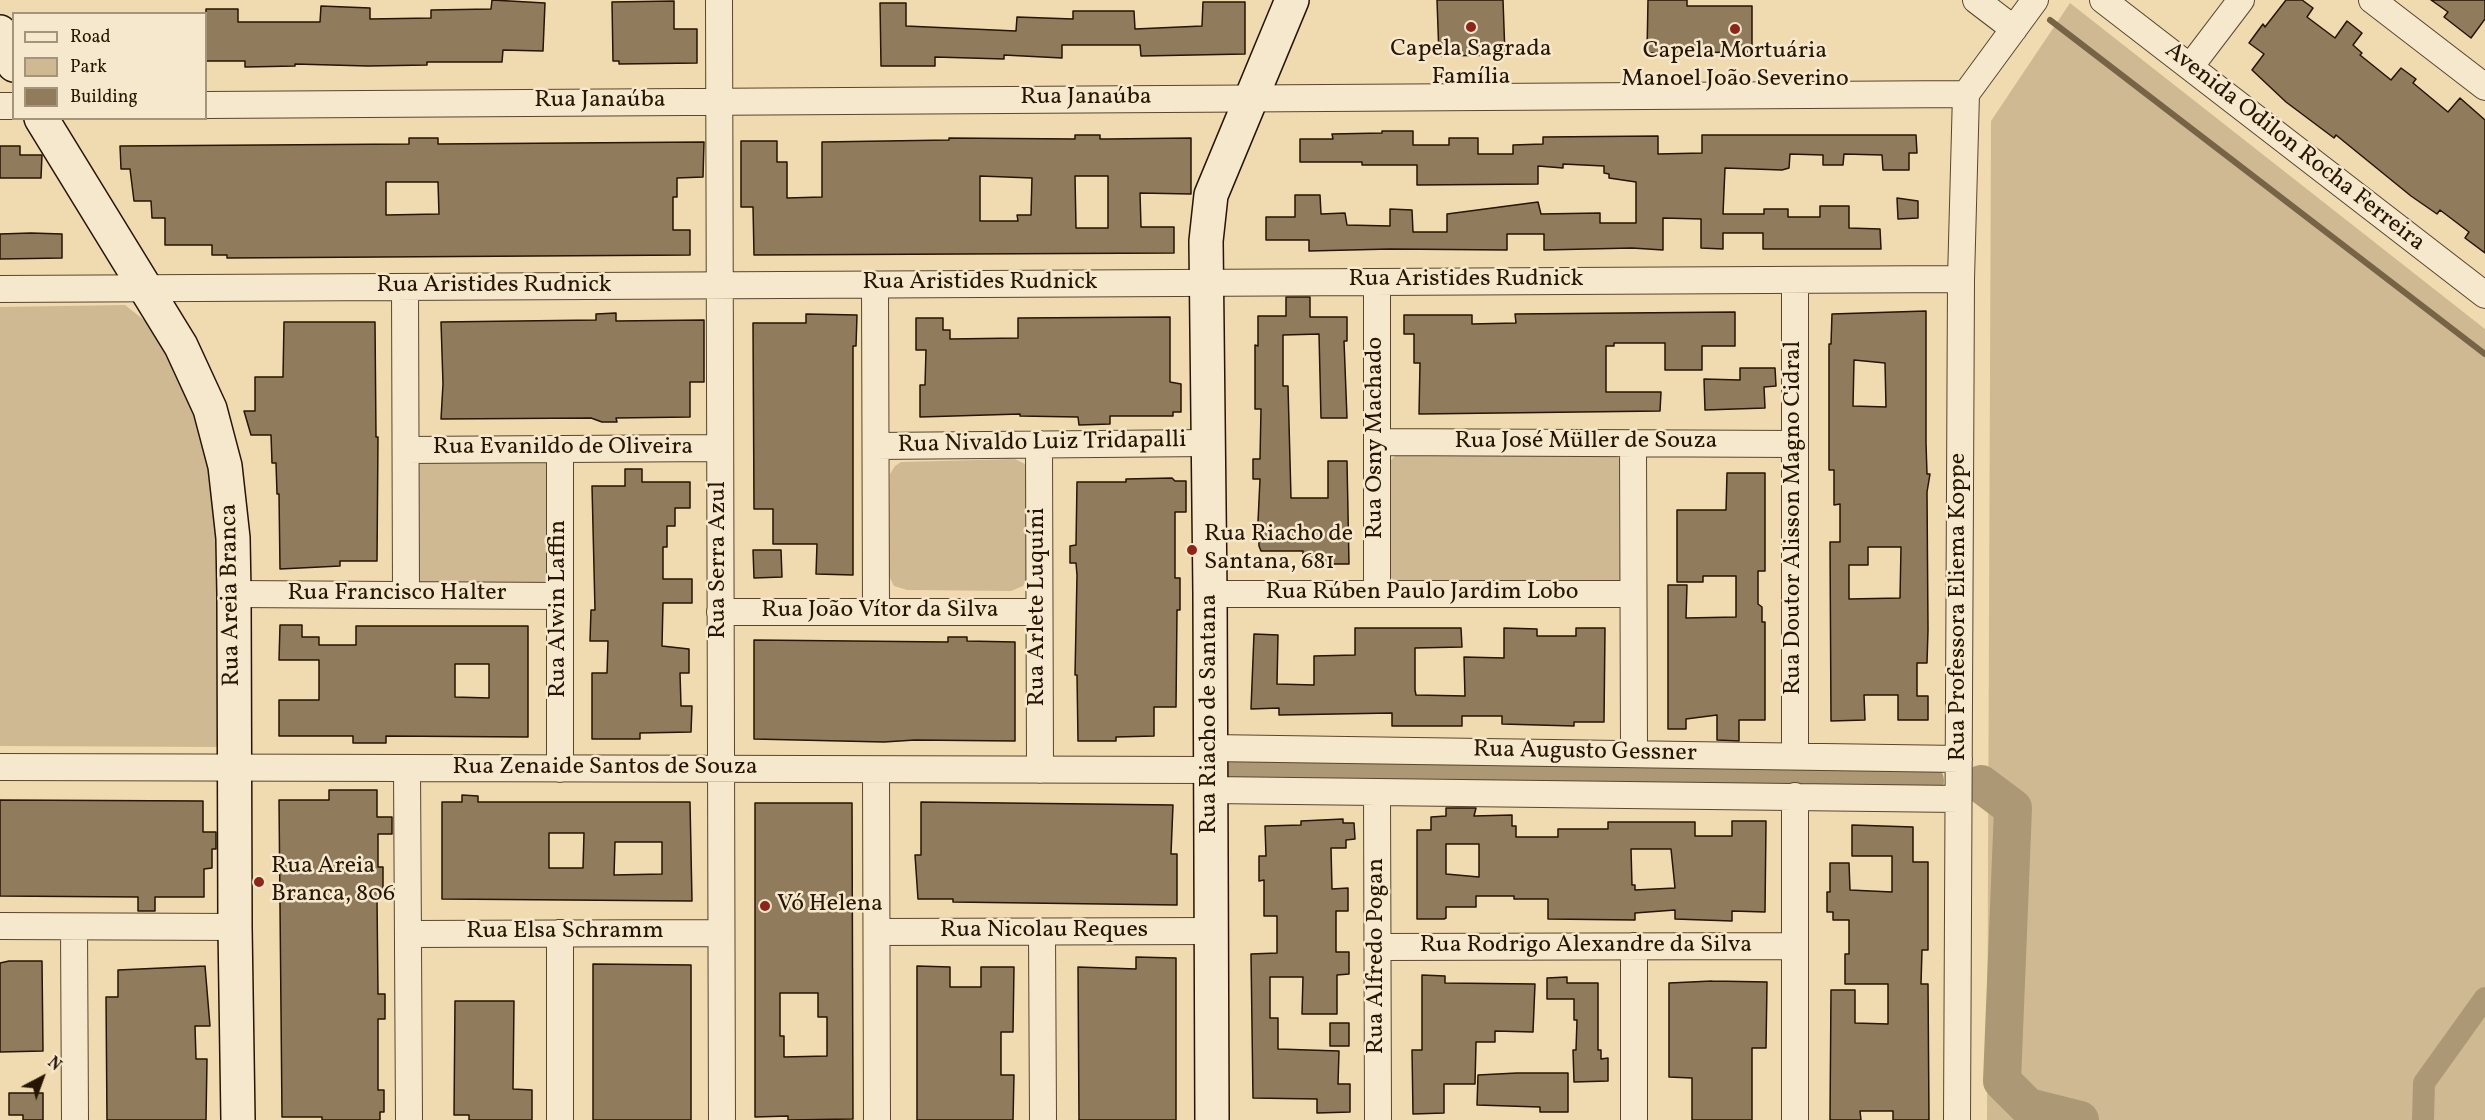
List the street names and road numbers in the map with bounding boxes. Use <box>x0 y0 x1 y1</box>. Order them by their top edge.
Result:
street label: Avenida Odilon Rocha Ferreira <box>2158 37 2430 259</box>
street label: Rua Janaúba <box>1020 85 1152 113</box>
street label: Rua Janaúba <box>534 88 666 116</box>
street label: Rua Aristides Rudnick <box>1348 267 1584 295</box>
street label: Rua Aristides Rudnick <box>862 270 1098 298</box>
street label: Rua Aristides Rudnick <box>376 273 612 301</box>
street label: Rua Osny Machado <box>1363 337 1391 539</box>
street label: Rua Doutor Alisson Magno Cidral <box>1781 341 1809 695</box>
street label: Rua Nivaldo Luiz Tridapalli <box>897 427 1187 461</box>
street label: Rua José Müller de Souza <box>1454 429 1718 457</box>
street label: Rua Evanildo de Oliveira <box>433 435 693 463</box>
street label: Rua Professora Eliema Koppe <box>1946 453 1974 761</box>
street label: Rua Serra Azul <box>706 481 734 639</box>
street label: Rua Areia Branca <box>216 503 248 687</box>
street label: Rua Arlete Luquíni <box>1025 508 1053 706</box>
street label: Rua Alwin Laffin <box>546 520 574 698</box>
street label: Rua Rúben Paulo Jardim Lobo <box>1265 580 1579 608</box>
street label: Rua Francisco Halter <box>287 581 507 609</box>
street label: Rua Riacho de Santana <box>1197 594 1225 834</box>
street label: Rua João Vítor da Silva <box>761 598 999 626</box>
street label: Rua Augusto Gessner <box>1473 737 1697 769</box>
street label: Rua Zenaide Santos de Souza <box>452 755 758 783</box>
street label: Rua Alfredo Pogan <box>1364 858 1392 1054</box>
street label: Rua Nicolau Reques <box>940 918 1148 946</box>
street label: Rua Elsa Schramm <box>466 919 664 947</box>
street label: Rua Rodrigo Alexandre da Silva <box>1420 933 1752 961</box>

